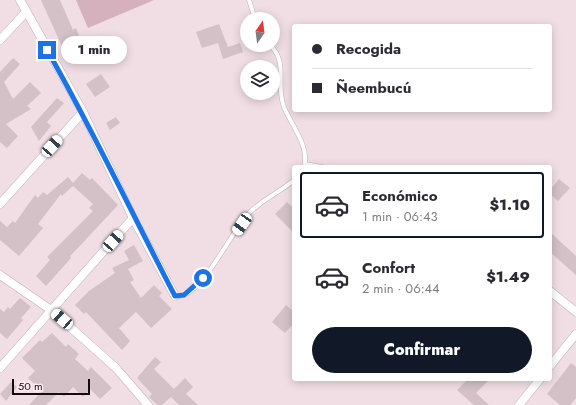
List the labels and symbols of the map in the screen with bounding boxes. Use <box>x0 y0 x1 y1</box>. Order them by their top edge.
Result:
north arrow <box>240 12 280 52</box>
callout: 1 min <box>61 36 127 64</box>
route end <box>38 41 56 59</box>
car <box>40 133 64 159</box>
car <box>230 211 254 237</box>
car <box>101 228 125 254</box>
route start <box>194 269 212 287</box>
car <box>49 307 75 331</box>
scale bar <box>12 377 90 396</box>

